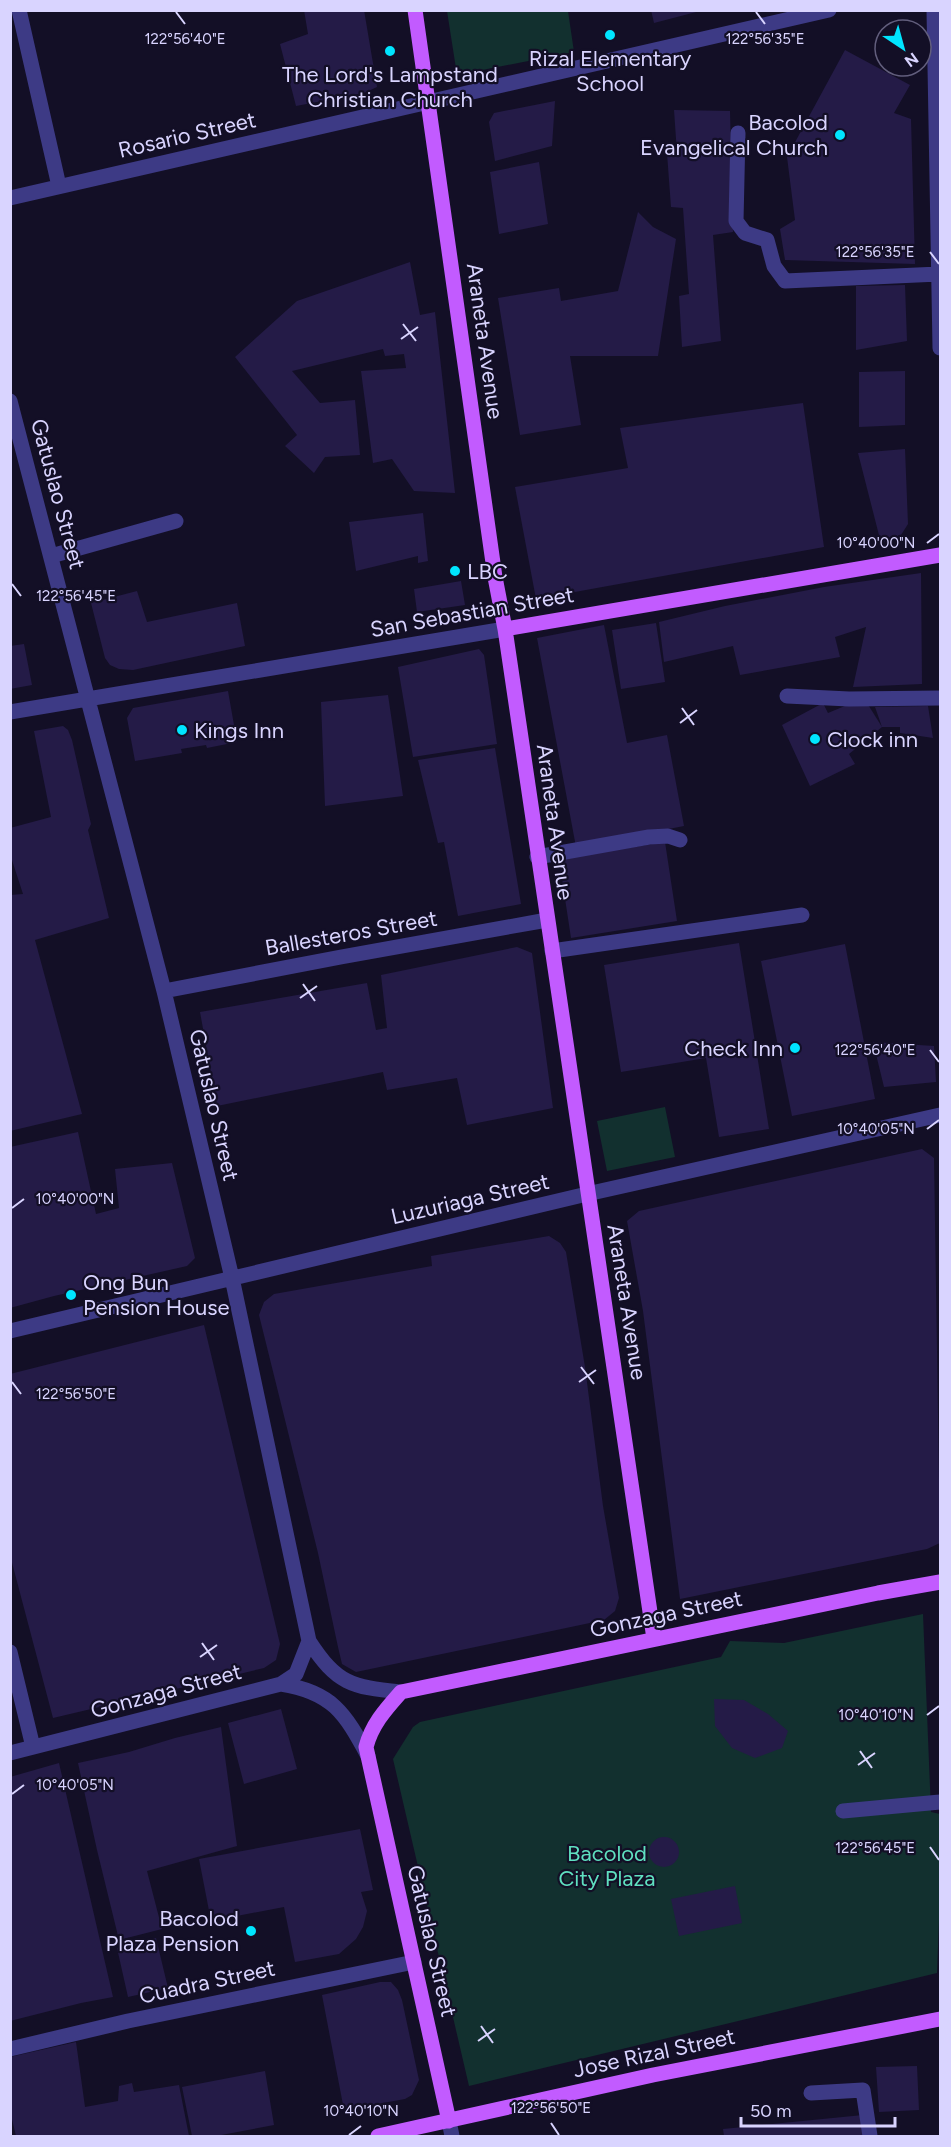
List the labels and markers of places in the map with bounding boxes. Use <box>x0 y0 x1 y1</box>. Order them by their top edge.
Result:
marker: Rizal Elementary School <box>603 28 617 42</box>
marker: The Lord's Lampstand Christian Church <box>383 44 397 58</box>
place label: Rizal Elementary School <box>529 45 692 97</box>
place label: The Lord's Lampstand Christian Church <box>282 61 498 113</box>
place label: Bacolod Evangelical Church <box>640 109 828 161</box>
marker: Bacolod Evangelical Church <box>833 128 847 142</box>
place label: LBC <box>467 558 508 585</box>
marker: LBC <box>448 564 462 578</box>
place label: Kings Inn <box>194 717 284 744</box>
marker: Kings Inn <box>175 723 189 737</box>
place label: Clock inn <box>827 726 918 753</box>
marker: Clock inn <box>808 732 822 746</box>
place label: Check Inn <box>684 1035 783 1062</box>
marker: Check Inn <box>788 1041 802 1055</box>
place label: Ong Bun Pension House <box>83 1269 229 1321</box>
marker: Ong Bun Pension House <box>64 1288 78 1302</box>
place label: Bacolod Plaza Pension <box>106 1905 239 1957</box>
marker: Bacolod Plaza Pension <box>244 1924 258 1938</box>

